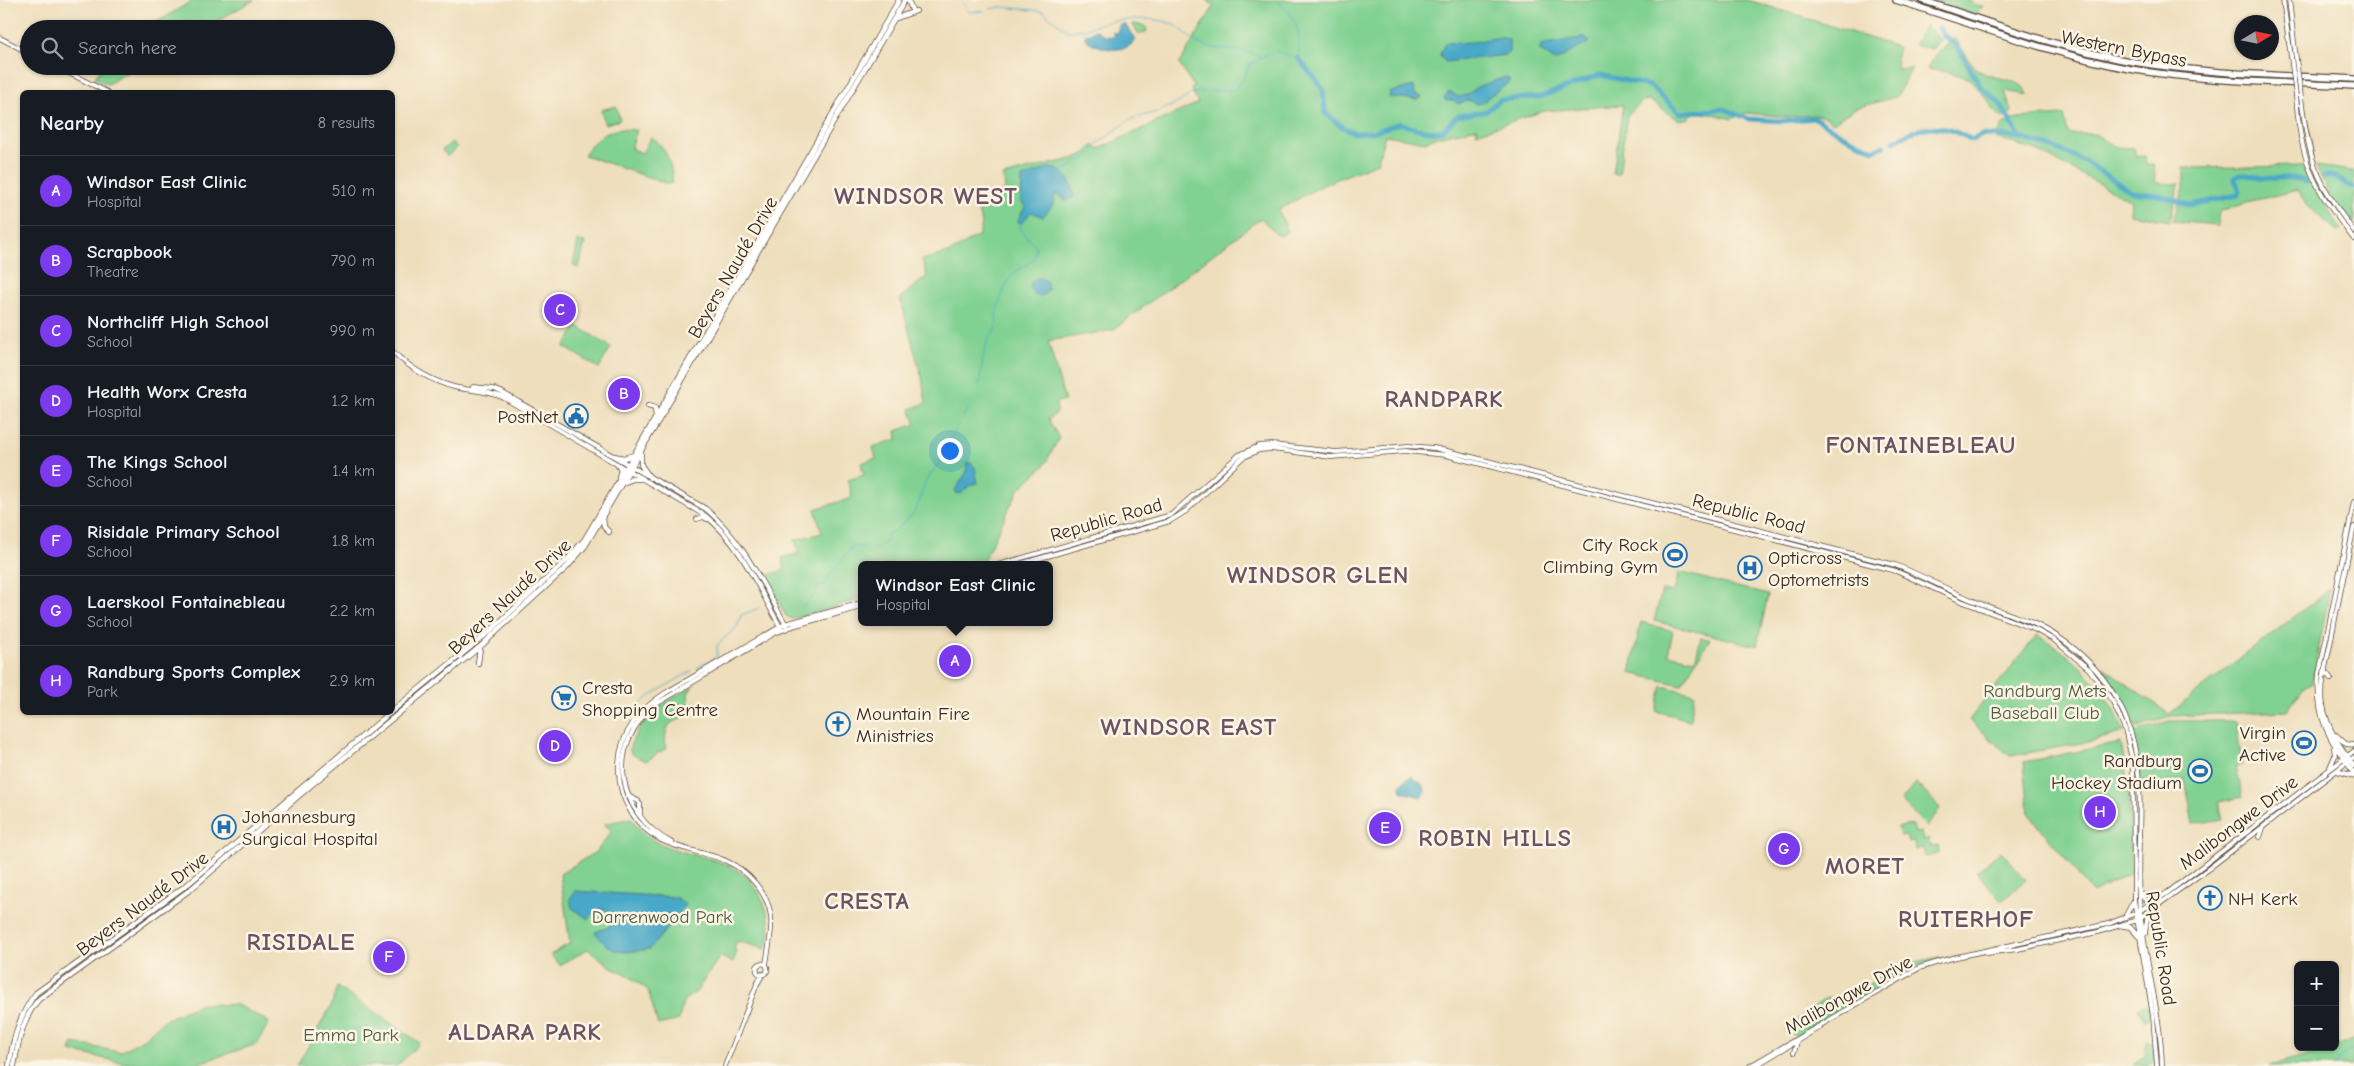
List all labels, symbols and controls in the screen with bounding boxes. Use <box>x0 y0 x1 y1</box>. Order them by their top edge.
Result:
north arrow <box>2234 15 2279 60</box>
search box <box>20 20 395 75</box>
street label: Western Bypass <box>2059 26 2189 72</box>
icon: search <box>38 34 66 62</box>
text: Search here <box>78 37 177 59</box>
text: Nearby <box>40 111 104 135</box>
text: 8 results <box>318 114 375 132</box>
text: Windsor East Clinic <box>87 171 247 193</box>
text: A <box>52 182 60 200</box>
text: 510 m <box>332 182 375 200</box>
district label: WINDSOR WEST <box>834 182 1018 210</box>
text: Hospital <box>87 193 142 211</box>
street label: Beyers Naudé Drive <box>683 193 782 342</box>
text: Scrapbook <box>87 241 172 263</box>
text: B <box>51 252 61 270</box>
text: 790 m <box>331 252 375 270</box>
text: Theatre <box>87 263 139 281</box>
pin: C <box>544 291 576 329</box>
text: Northcliff High School <box>87 311 269 333</box>
text: C <box>51 322 61 340</box>
text: 990 m <box>330 322 375 340</box>
text: School <box>87 333 133 351</box>
pin: B <box>608 375 640 413</box>
text: Health Worx Cresta <box>87 381 247 403</box>
district label: RANDPARK <box>1385 385 1503 413</box>
text: D <box>51 392 61 410</box>
text: 1.2 km <box>332 392 375 410</box>
text: Hospital <box>87 403 142 421</box>
public building icon: PostNet <box>563 403 589 429</box>
place label: PostNet <box>497 406 559 428</box>
district label: FONTAINEBLEAU <box>1826 431 2016 459</box>
your location <box>937 438 963 464</box>
text: The Kings School <box>87 451 227 473</box>
text: E <box>51 462 61 480</box>
text: 1.4 km <box>332 462 375 480</box>
text: School <box>87 473 133 491</box>
street label: Republic Road <box>1690 489 1807 539</box>
street label: Republic Road <box>1048 493 1165 546</box>
text: Risidale Primary School <box>87 521 280 543</box>
text: F <box>51 532 61 550</box>
text: 1.8 km <box>332 532 375 550</box>
street label: Beyers Naudé Drive <box>444 534 576 659</box>
place label: City Rock Climbing Gym <box>1543 534 1659 578</box>
sports icon: City Rock Climbing Gym <box>1662 542 1688 568</box>
text: School <box>87 543 133 561</box>
place label: Opticross Optometrists <box>1768 547 1869 591</box>
hospital icon: Opticross Optometrists <box>1737 555 1763 581</box>
popup <box>858 561 1053 626</box>
district label: WINDSOR GLEN <box>1227 561 1409 589</box>
text: Windsor East Clinic <box>876 574 1035 596</box>
text: Laerskool Fontainebleau <box>87 591 285 613</box>
text: Hospital <box>876 596 930 614</box>
text: G <box>50 602 62 620</box>
text: 2.2 km <box>329 602 375 620</box>
text: School <box>87 613 133 631</box>
pin: A <box>939 642 971 680</box>
text: Randburg Sports Complex <box>87 661 300 683</box>
text: H <box>50 672 62 690</box>
text: 2.9 km <box>329 672 375 690</box>
place label: Cresta Shopping Centre <box>582 677 718 721</box>
park label: Randburg Mets Baseball Club <box>1983 680 2107 724</box>
text: Park <box>87 683 118 701</box>
supermarket icon: Cresta Shopping Centre <box>551 685 577 711</box>
place label: Mountain Fire Ministries <box>856 703 970 747</box>
church icon: Mountain Fire Ministries <box>825 711 851 737</box>
district label: WINDSOR EAST <box>1101 713 1277 741</box>
place label: Virgin Active <box>2239 722 2286 766</box>
pin: D <box>539 727 571 765</box>
sports icon: Virgin Active <box>2291 730 2317 756</box>
place label: Randburg Hockey Stadium <box>2051 750 2182 794</box>
sports icon: Randburg Hockey Stadium <box>2187 758 2213 784</box>
street label: Malibongwe Drive <box>2175 771 2302 875</box>
pin: H <box>2084 793 2116 831</box>
place label: Johannesburg Surgical Hospital <box>242 806 378 850</box>
pin: E <box>1369 809 1401 847</box>
hospital icon: Johannesburg Surgical Hospital <box>211 814 237 840</box>
district label: ROBIN HILLS <box>1418 824 1572 852</box>
pin: G <box>1768 830 1800 868</box>
street label: Beyers Naudé Drive <box>72 847 213 961</box>
district label: MORET <box>1825 852 1905 880</box>
church icon: NH Kerk <box>2197 885 2223 911</box>
district label: CRESTA <box>824 887 910 915</box>
place label: NH Kerk <box>2228 888 2298 910</box>
street label: Republic Road <box>2141 889 2181 1007</box>
district label: RUITERHOF <box>1898 905 2034 933</box>
park label: Darrenwood Park <box>592 906 733 928</box>
district label: RISIDALE <box>246 928 356 956</box>
pin: F <box>373 938 405 976</box>
street label: Malibongwe Drive <box>1781 951 1916 1039</box>
map controls <box>2294 961 2339 1051</box>
button: + <box>2294 961 2339 1006</box>
button: − <box>2294 1006 2339 1051</box>
district label: ALDARA PARK <box>448 1018 602 1046</box>
park label: Emma Park <box>303 1024 400 1046</box>

